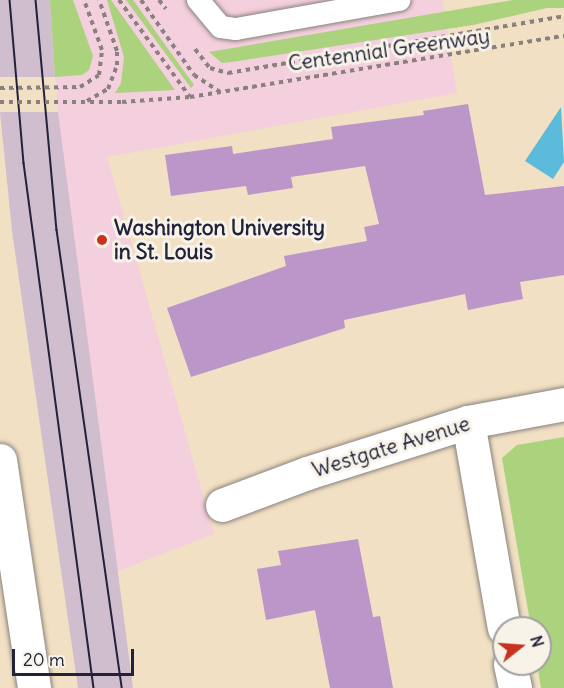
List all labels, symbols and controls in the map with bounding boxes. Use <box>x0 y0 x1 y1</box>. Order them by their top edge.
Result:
street label: Centennial Greenway <box>286 23 492 77</box>
place label: Washington University in St. Louis <box>114 215 325 265</box>
marker: Washington University in St. Louis <box>95 233 109 247</box>
street label: Westgate Avenue <box>309 411 473 483</box>
north arrow <box>492 616 552 676</box>
text: N <box>526 633 548 650</box>
scale bar <box>15 637 136 675</box>
text: 20 m <box>23 648 65 671</box>

